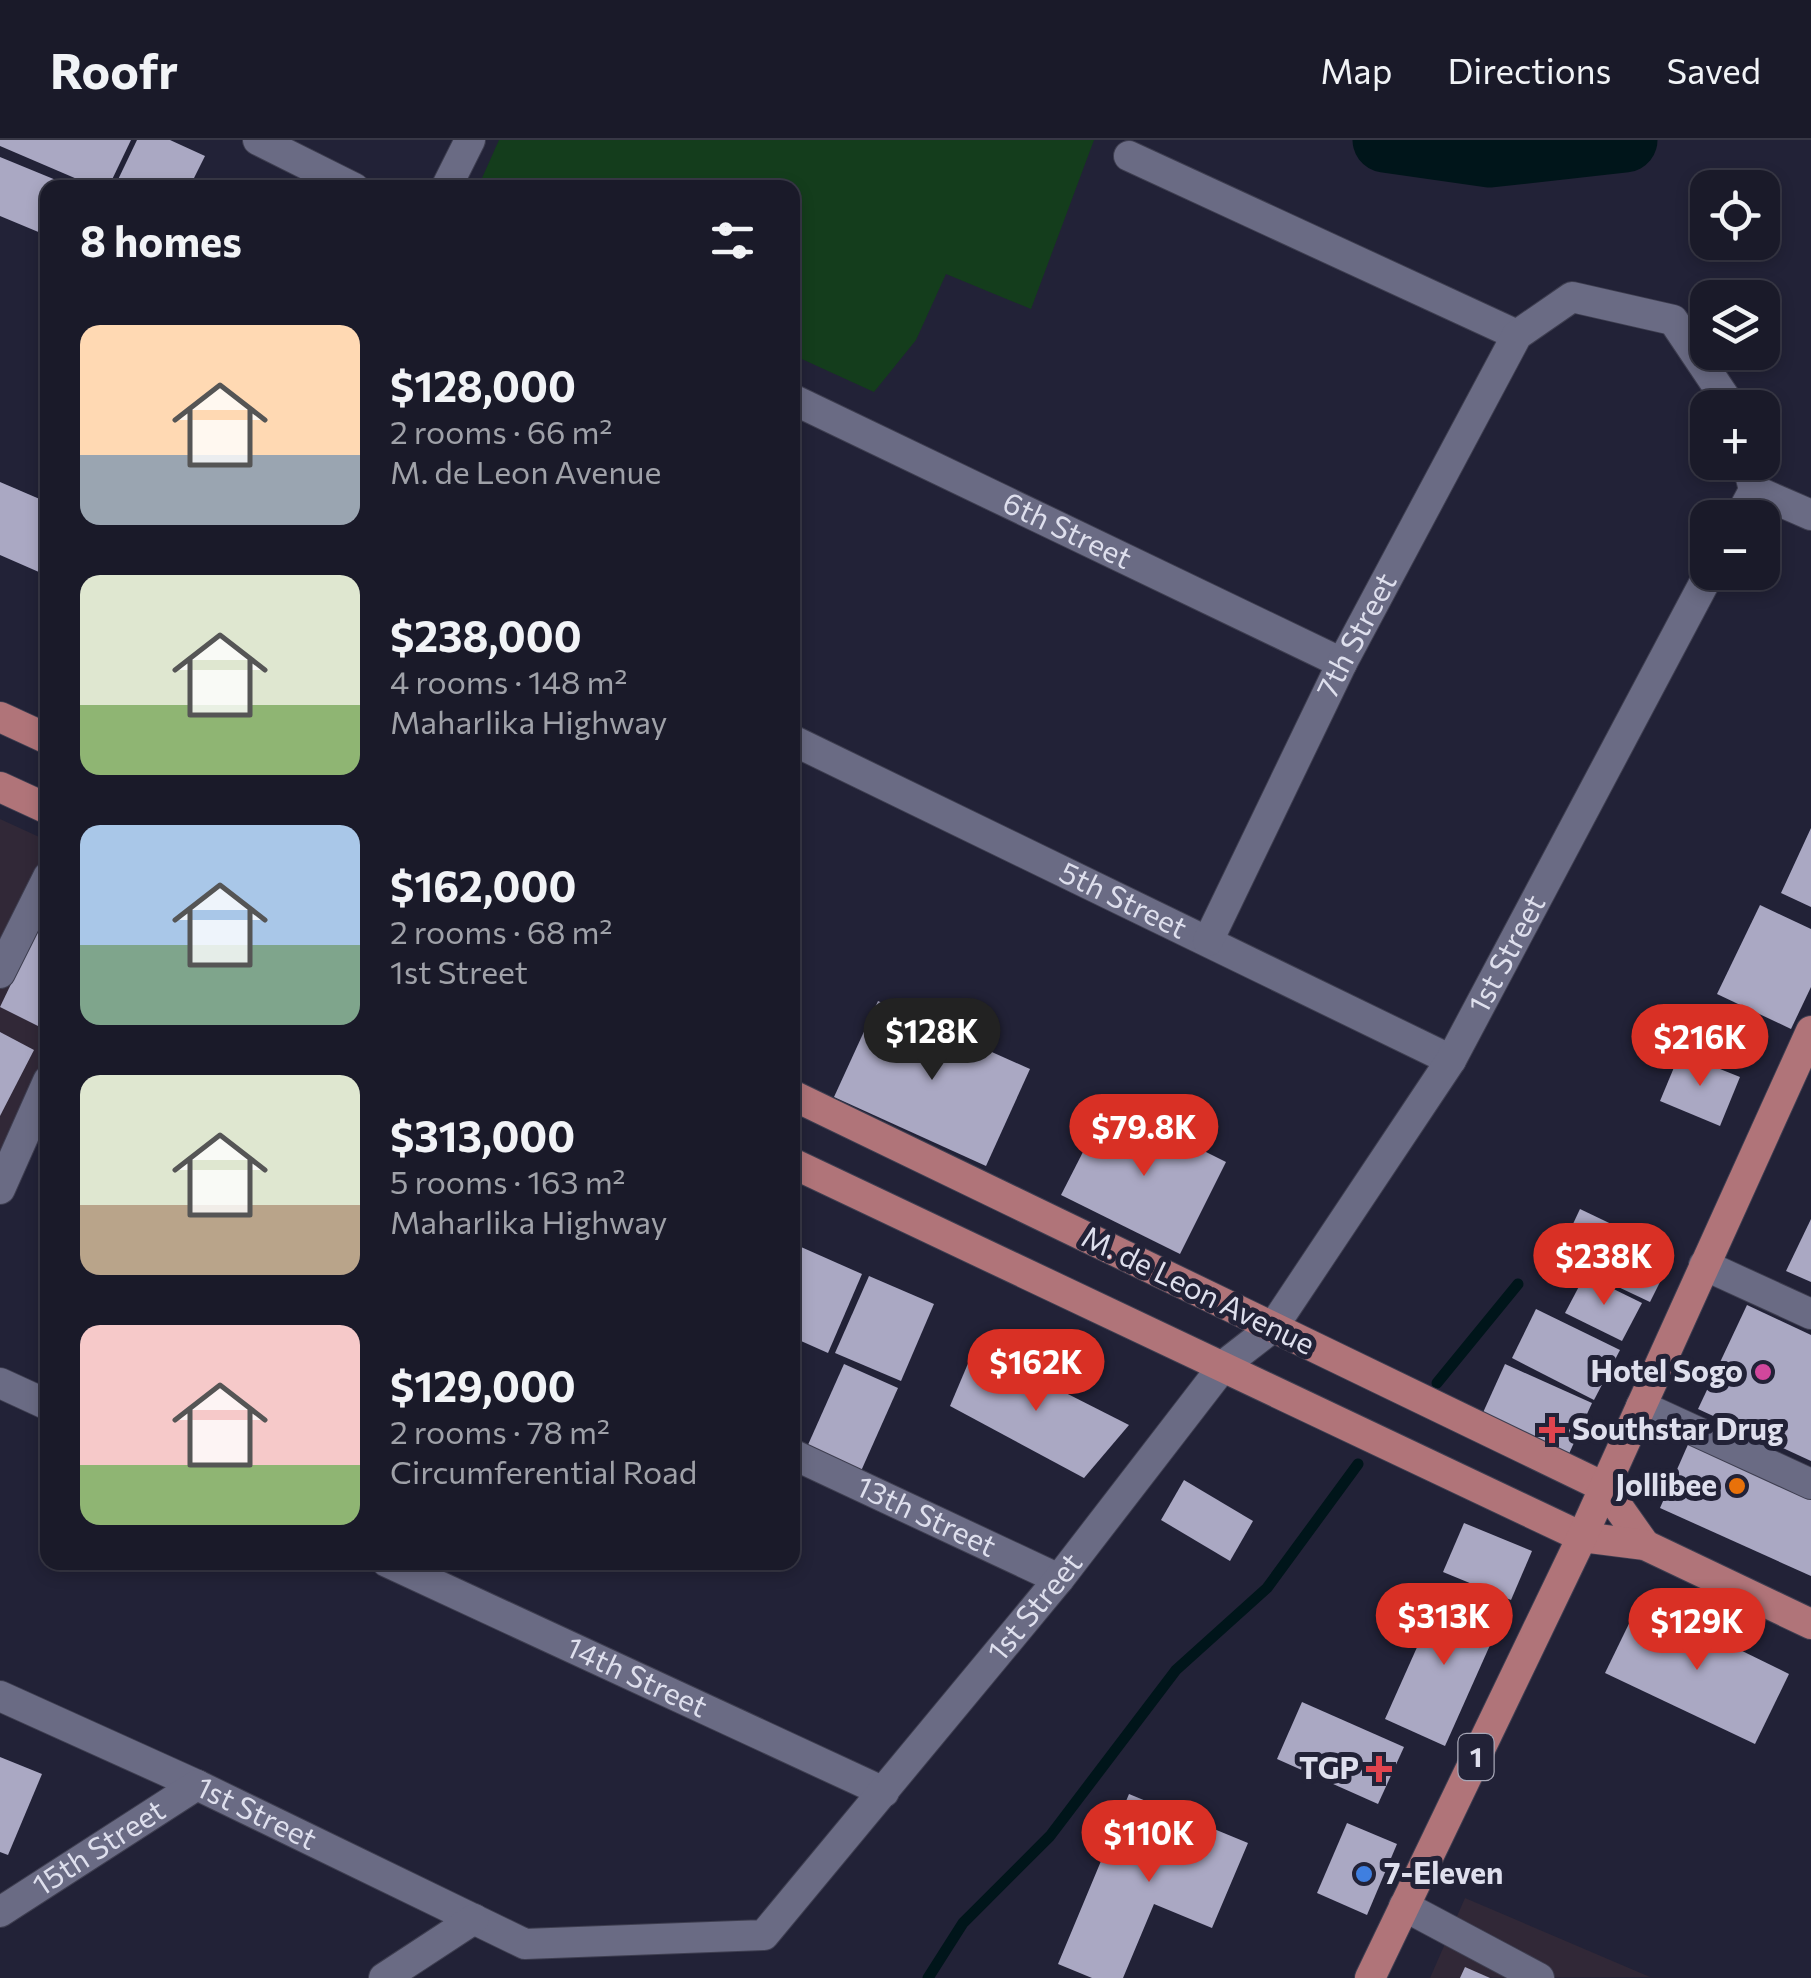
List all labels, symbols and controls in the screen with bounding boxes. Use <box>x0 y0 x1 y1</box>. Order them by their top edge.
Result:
text: Roofr <box>50 40 178 99</box>
text: Map <box>1320 48 1392 91</box>
text: Directions <box>1447 48 1612 91</box>
text: Saved <box>1667 48 1761 91</box>
map controls <box>1690 170 1780 590</box>
button: locate <box>1690 170 1780 260</box>
icon: filters <box>705 213 760 268</box>
text: 8 homes <box>80 214 242 266</box>
button: layers <box>1690 280 1780 370</box>
text: $128,000 <box>390 359 576 411</box>
icon: home <box>160 365 280 485</box>
button: + <box>1690 390 1780 480</box>
text: 2 rooms · 66 m² <box>390 411 612 451</box>
text: M. de Leon Avenue <box>390 451 661 491</box>
street label: 6th Street <box>998 482 1138 575</box>
button: − <box>1690 500 1780 590</box>
street label: 7th Street <box>1307 565 1403 703</box>
text: $238,000 <box>390 609 582 661</box>
icon: home <box>160 615 280 735</box>
text: 4 rooms · 148 m² <box>390 661 627 701</box>
text: Maharlika Highway <box>390 701 667 741</box>
street label: 5th Street <box>1054 852 1194 945</box>
text: $162,000 <box>390 859 576 911</box>
icon: home <box>160 865 280 985</box>
street label: 1st Street <box>1458 887 1552 1019</box>
text: 2 rooms · 68 m² <box>390 911 612 951</box>
text: 1st Street <box>390 951 528 991</box>
pin: $128K <box>862 998 1002 1083</box>
pin: $216K <box>1630 1004 1770 1089</box>
text: $128K <box>885 1010 979 1050</box>
text: $216K <box>1653 1016 1747 1056</box>
pin: $79.8K <box>1063 1094 1225 1179</box>
text: $79.8K <box>1091 1106 1197 1146</box>
text: $313,000 <box>390 1109 575 1161</box>
icon: home <box>160 1115 280 1235</box>
text: 5 rooms · 163 m² <box>390 1161 625 1201</box>
text: Maharlika Highway <box>390 1201 667 1241</box>
street label: M. de Leon Avenue <box>1077 1216 1322 1361</box>
pin: $238K <box>1534 1223 1674 1308</box>
text: $238K <box>1555 1235 1653 1275</box>
pin: $162K <box>966 1329 1106 1414</box>
text: $162K <box>990 1341 1082 1381</box>
place label: Hotel Sogo <box>1590 1351 1743 1388</box>
text: $129,000 <box>390 1359 576 1411</box>
marker: Hotel Sogo <box>1752 1361 1774 1383</box>
icon: home <box>160 1365 280 1485</box>
place label: Southstar Drug <box>1572 1409 1783 1446</box>
text: 2 rooms · 78 m² <box>390 1411 610 1451</box>
marker: Southstar Drug <box>1541 1419 1563 1441</box>
text: Circumferential Road <box>390 1451 697 1491</box>
place label: Jollibee <box>1615 1465 1717 1502</box>
street label: 13th Street <box>851 1466 1003 1563</box>
marker: Jollibee <box>1726 1475 1748 1497</box>
street label: 1st Street <box>978 1544 1088 1668</box>
pin: $313K <box>1374 1583 1514 1668</box>
pin: $129K <box>1627 1588 1767 1673</box>
text: $313K <box>1398 1595 1490 1635</box>
text: $129K <box>1651 1600 1743 1640</box>
street label: 14th Street <box>561 1627 714 1724</box>
road number: 1 <box>1458 1734 1494 1780</box>
place label: TGP <box>1299 1748 1359 1785</box>
marker: TGP <box>1368 1758 1390 1780</box>
street label: 1st Street <box>191 1767 324 1856</box>
street label: 15th Street <box>25 1790 171 1902</box>
pin: $110K <box>1079 1800 1219 1885</box>
text: $110K <box>1104 1812 1194 1852</box>
place label: 7-Eleven <box>1384 1853 1503 1890</box>
marker: 7-Eleven <box>1353 1863 1375 1885</box>

